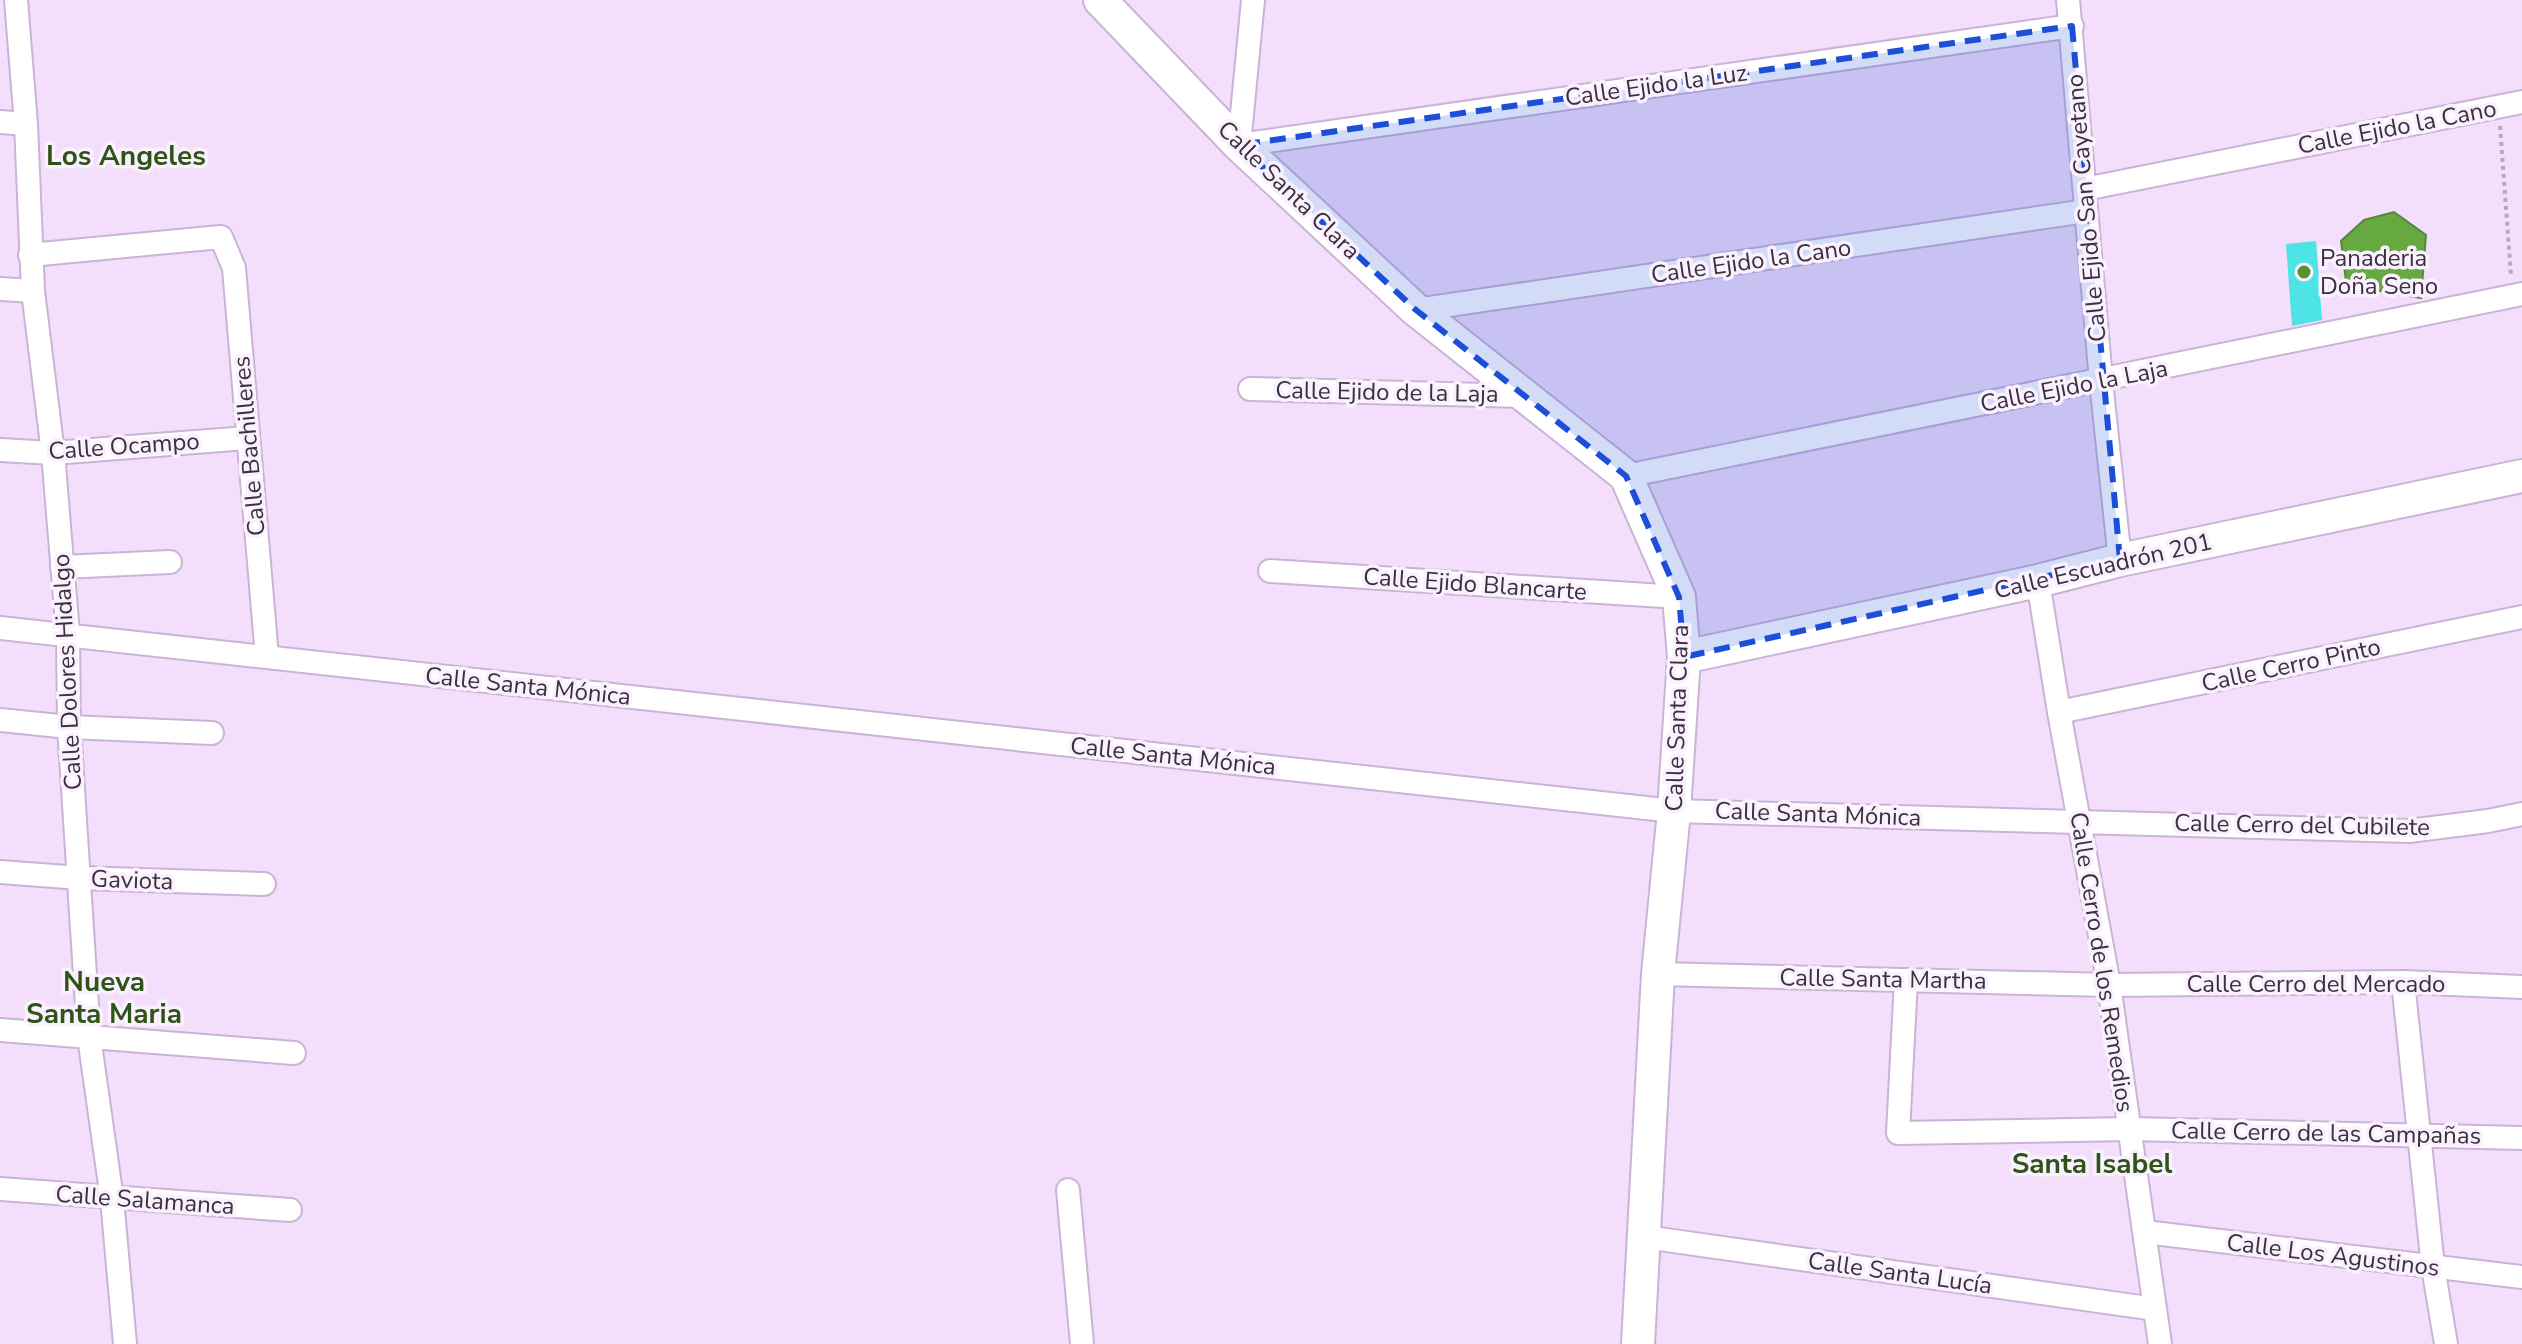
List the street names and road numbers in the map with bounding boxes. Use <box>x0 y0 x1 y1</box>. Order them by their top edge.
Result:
street label: Calle Ejido la Luz <box>1563 56 1749 114</box>
street label: Calle Ejido San Cayetano <box>2058 73 2114 343</box>
street label: Calle Ejido la Cano <box>2295 92 2499 162</box>
street label: Calle Santa Clara <box>1211 114 1367 266</box>
street label: Calle Ejido la Cano <box>1649 231 1853 291</box>
street label: Calle Ejido la Laja <box>1978 352 2170 420</box>
street label: Calle Bachilleres <box>225 355 273 537</box>
street label: Calle Ejido de la Laja <box>1275 374 1499 410</box>
street label: Calle Ocampo <box>47 425 201 467</box>
street label: Calle Escuadrón 201 <box>1991 525 2215 607</box>
street label: Calle Dolores Hidalgo <box>45 553 89 791</box>
street label: Calle Ejido Blancarte <box>1362 560 1588 608</box>
street label: Calle Santa Clara <box>1658 624 1696 812</box>
street label: Calle Cerro Pinto <box>2199 630 2383 700</box>
street label: Calle Santa Mónica <box>424 659 632 713</box>
street label: Calle Santa Mónica <box>1069 729 1277 783</box>
street label: Calle Santa Mónica <box>1714 794 1922 834</box>
street label: Calle Cerro del Cubilete <box>2174 807 2430 843</box>
street label: Calle Cerro de los Remedios <box>2062 810 2142 1114</box>
street label: Gaviota <box>90 863 174 897</box>
street label: Calle Santa Martha <box>1779 961 1987 997</box>
street label: Calle Cerro del Mercado <box>2187 968 2445 1000</box>
street label: Calle Cerro de las Campañas <box>2171 1114 2481 1152</box>
street label: Calle Salamanca <box>54 1178 236 1222</box>
street label: Calle Los Agustinos <box>2225 1226 2441 1284</box>
street label: Calle Santa Lucía <box>1806 1244 1994 1302</box>

